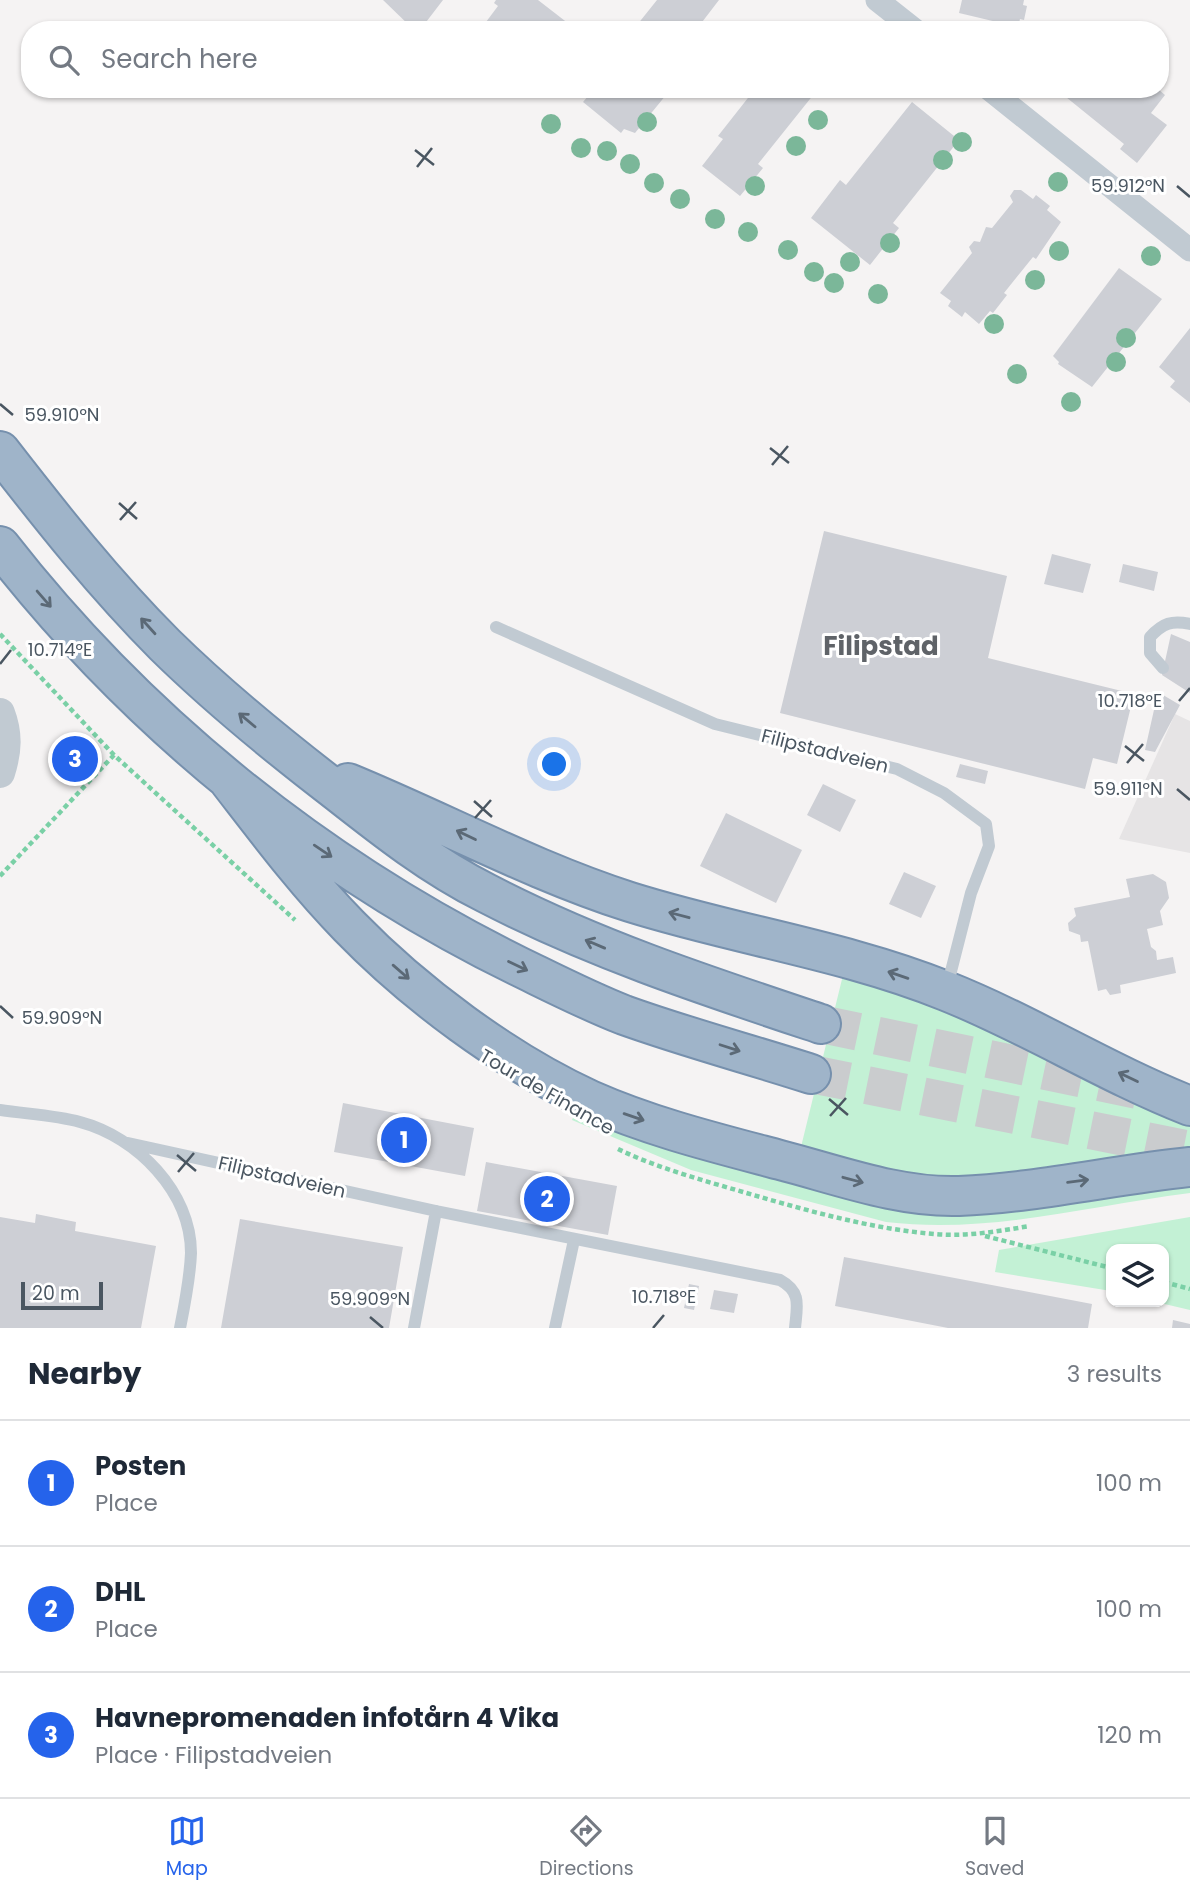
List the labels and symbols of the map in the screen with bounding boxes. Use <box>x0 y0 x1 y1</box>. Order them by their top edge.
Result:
text: 59.912°N <box>1091 173 1165 198</box>
text: 59.910°N <box>25 402 99 427</box>
one-way arrow <box>36 589 52 607</box>
one-way arrow <box>140 618 156 636</box>
district label: Filipstad <box>823 628 939 664</box>
text: 10.714°E <box>28 637 92 662</box>
text: 10.718°E <box>1098 688 1162 713</box>
one-way arrow <box>238 712 256 728</box>
street label: Filipstadveien <box>759 722 891 780</box>
pin: 3 <box>52 733 98 785</box>
your location <box>537 747 571 781</box>
text: 59.911°N <box>1093 776 1163 801</box>
one-way arrow <box>456 828 477 842</box>
one-way arrow <box>313 843 332 858</box>
one-way arrow <box>668 908 691 921</box>
one-way arrow <box>585 937 606 950</box>
one-way arrow <box>507 960 528 974</box>
one-way arrow <box>392 964 410 980</box>
one-way arrow <box>887 968 909 981</box>
text: 59.909°N <box>22 1005 102 1030</box>
street label: Tour de Finance <box>475 1043 619 1141</box>
one-way arrow <box>719 1043 741 1055</box>
one-way arrow <box>1118 1070 1139 1084</box>
one-way arrow <box>623 1112 645 1124</box>
pin: 1 <box>381 1114 427 1166</box>
street label: Filipstadveien <box>216 1149 348 1205</box>
pin: 2 <box>524 1173 570 1225</box>
one-way arrow <box>842 1174 864 1187</box>
one-way arrow <box>1066 1175 1089 1188</box>
scale bar <box>21 1279 103 1311</box>
text: 10.718°E <box>632 1284 696 1309</box>
text: 59.909°N <box>330 1286 410 1311</box>

